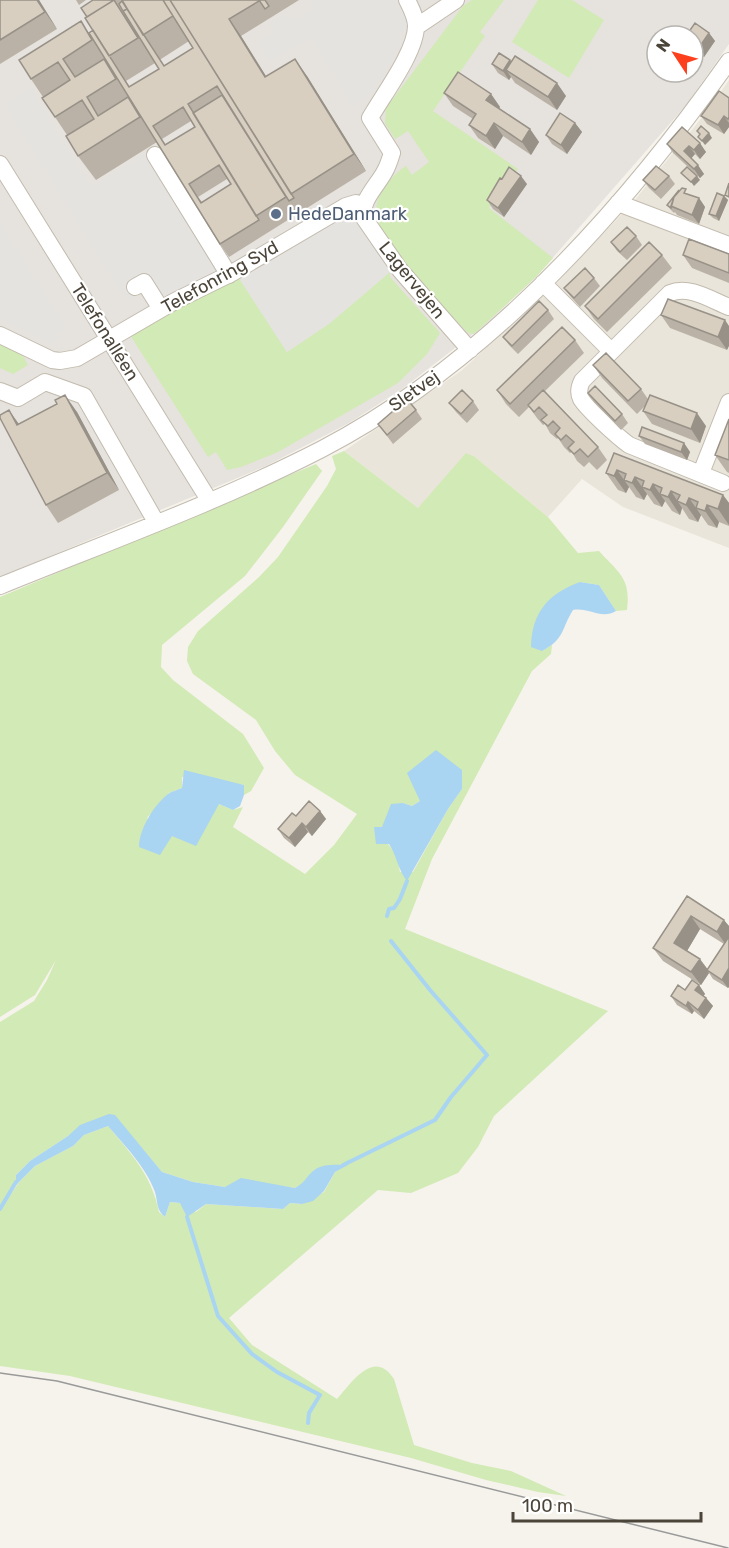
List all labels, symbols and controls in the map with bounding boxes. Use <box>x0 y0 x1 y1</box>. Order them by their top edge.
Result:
north arrow <box>645 24 705 84</box>
text: N <box>652 35 674 56</box>
place label: HedeDanmark <box>288 203 408 225</box>
marker: HedeDanmark <box>269 207 283 221</box>
street label: Telefonring Syd <box>158 236 282 318</box>
street label: Lagervejen <box>374 237 450 323</box>
street label: Telefonalléen <box>66 279 144 385</box>
street label: Sletvej <box>384 366 444 416</box>
scale bar <box>513 1485 700 1523</box>
text: 100 m <box>522 1495 573 1517</box>

